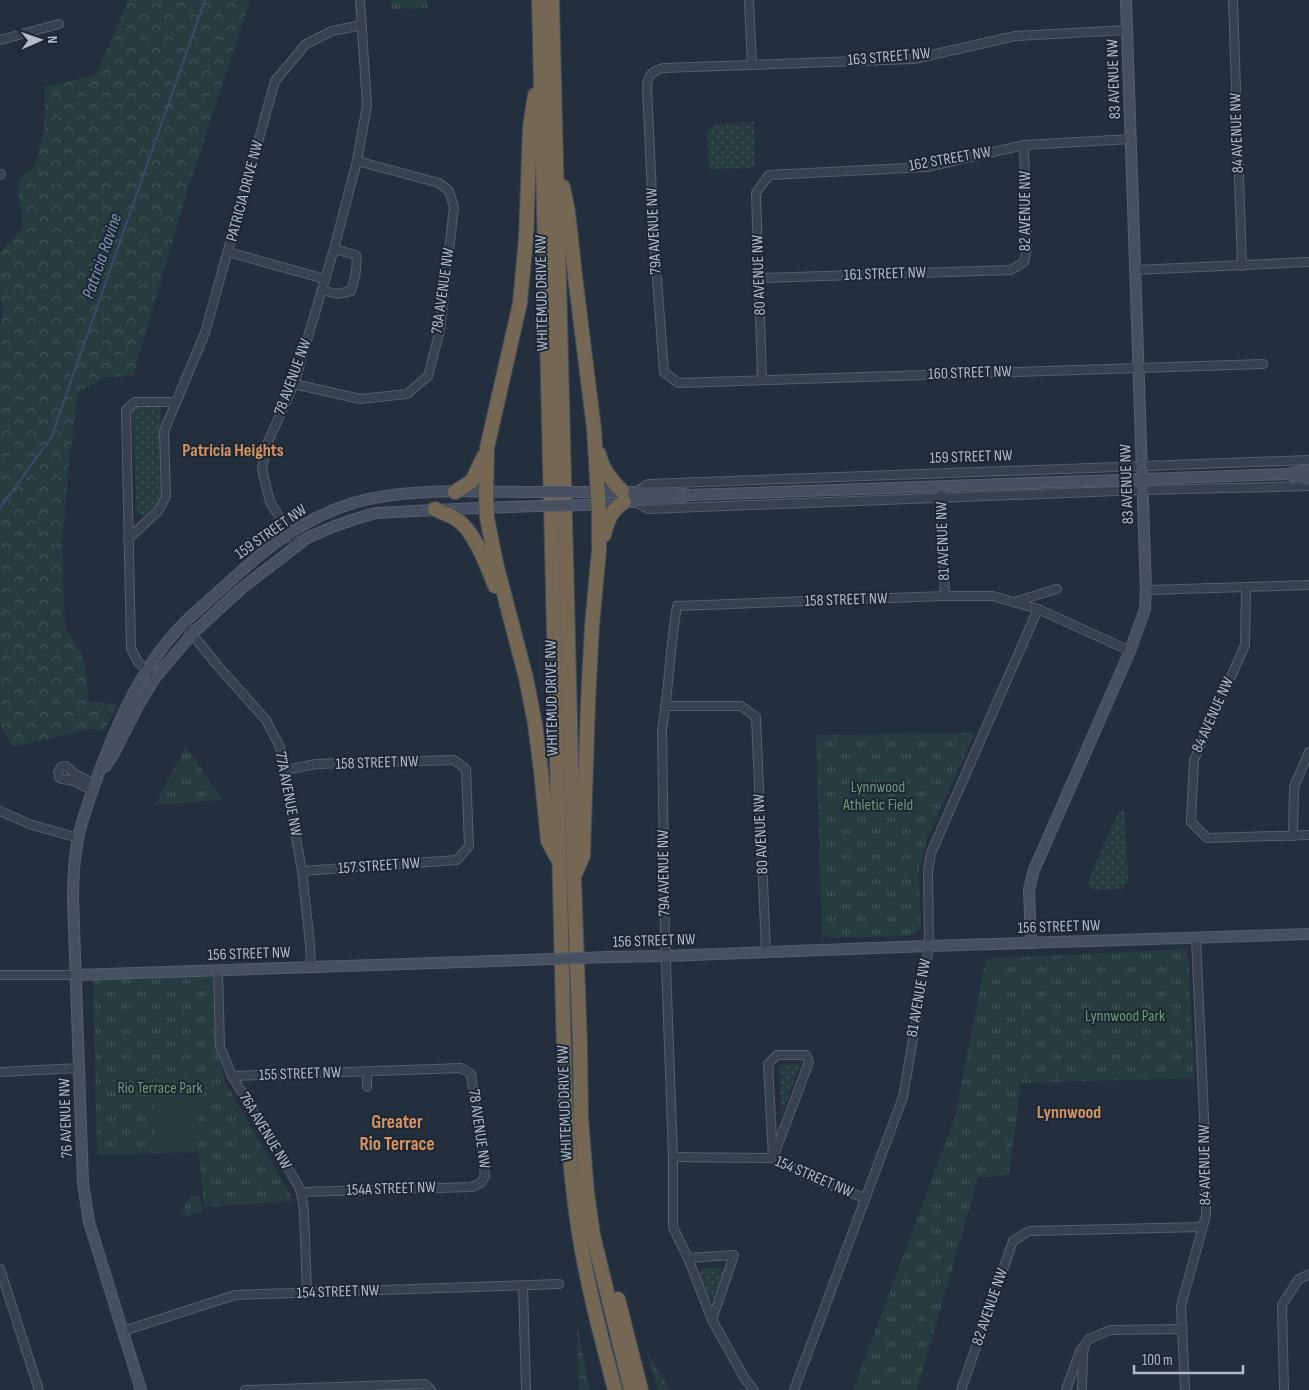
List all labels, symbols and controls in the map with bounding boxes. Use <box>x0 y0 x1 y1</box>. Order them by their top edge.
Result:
north arrow <box>15 15 65 65</box>
text: N <box>44 36 61 44</box>
street label: 83 AVENUE NW <box>1103 38 1125 119</box>
street label: 163 STREET NW <box>847 44 932 70</box>
street label: 84 AVENUE NW <box>1226 92 1248 174</box>
street label: PATRICIA DRIVE NW <box>222 138 268 243</box>
street label: 162 STREET NW <box>907 142 993 176</box>
street label: 82 AVENUE NW <box>1016 170 1035 251</box>
street label: 79A AVENUE NW <box>642 187 666 275</box>
water label: Patricia Ravine <box>78 211 126 301</box>
street label: WHITEMUD DRIVE NW <box>531 234 553 351</box>
street label: 80 AVENUE NW <box>748 234 770 316</box>
street label: 78A AVENUE NW <box>428 246 459 335</box>
street label: 161 STREET NW <box>844 263 927 285</box>
street label: 78 AVENUE NW <box>270 336 316 418</box>
street label: 160 STREET NW <box>928 362 1013 384</box>
district label: Patricia Heights <box>182 440 284 461</box>
street label: 83 AVENUE NW <box>1116 443 1138 524</box>
street label: 159 STREET NW <box>929 446 1013 468</box>
street label: 159 STREET NW <box>232 500 311 564</box>
street label: 81 AVENUE NW <box>932 501 954 581</box>
street label: 158 STREET NW <box>804 589 888 611</box>
street label: WHITEMUD DRIVE NW <box>541 639 563 756</box>
street label: 84 AVENUE NW <box>1188 674 1238 756</box>
street label: 77A AVENUE NW <box>270 750 306 839</box>
street label: 158 STREET NW <box>335 752 419 774</box>
park label: Lynnwood Athletic Field <box>842 778 913 815</box>
street label: 80 AVENUE NW <box>749 793 773 875</box>
street label: 79A AVENUE NW <box>654 829 674 917</box>
street label: 157 STREET NW <box>337 854 421 878</box>
street label: 156 STREET NW <box>1017 916 1101 938</box>
street label: 156 STREET NW <box>612 930 696 952</box>
street label: 156 STREET NW <box>207 943 291 965</box>
street label: 81 AVENUE NW <box>903 957 935 1039</box>
park label: Lynnwood Park <box>1085 1007 1165 1026</box>
street label: WHITEMUD DRIVE NW <box>553 1044 577 1161</box>
street label: 155 STREET NW <box>258 1063 342 1085</box>
street label: 76 AVENUE NW <box>55 1077 77 1158</box>
park label: Rio Terrace Park <box>117 1079 203 1098</box>
street label: 78 AVENUE NW <box>464 1088 494 1170</box>
street label: 76A AVENUE NW <box>235 1089 296 1174</box>
district label: Lynnwood <box>1037 1102 1101 1123</box>
district label: Greater Rio Terrace <box>359 1111 435 1156</box>
street label: 84 AVENUE NW <box>1195 1124 1215 1205</box>
street label: 154 STREET NW <box>772 1152 856 1202</box>
street label: 154A STREET NW <box>346 1178 437 1200</box>
street label: 82 AVENUE NW <box>968 1265 1012 1348</box>
street label: 154 STREET NW <box>296 1281 380 1303</box>
scale bar <box>1134 1342 1243 1374</box>
text: 100 m <box>1142 1351 1173 1370</box>

